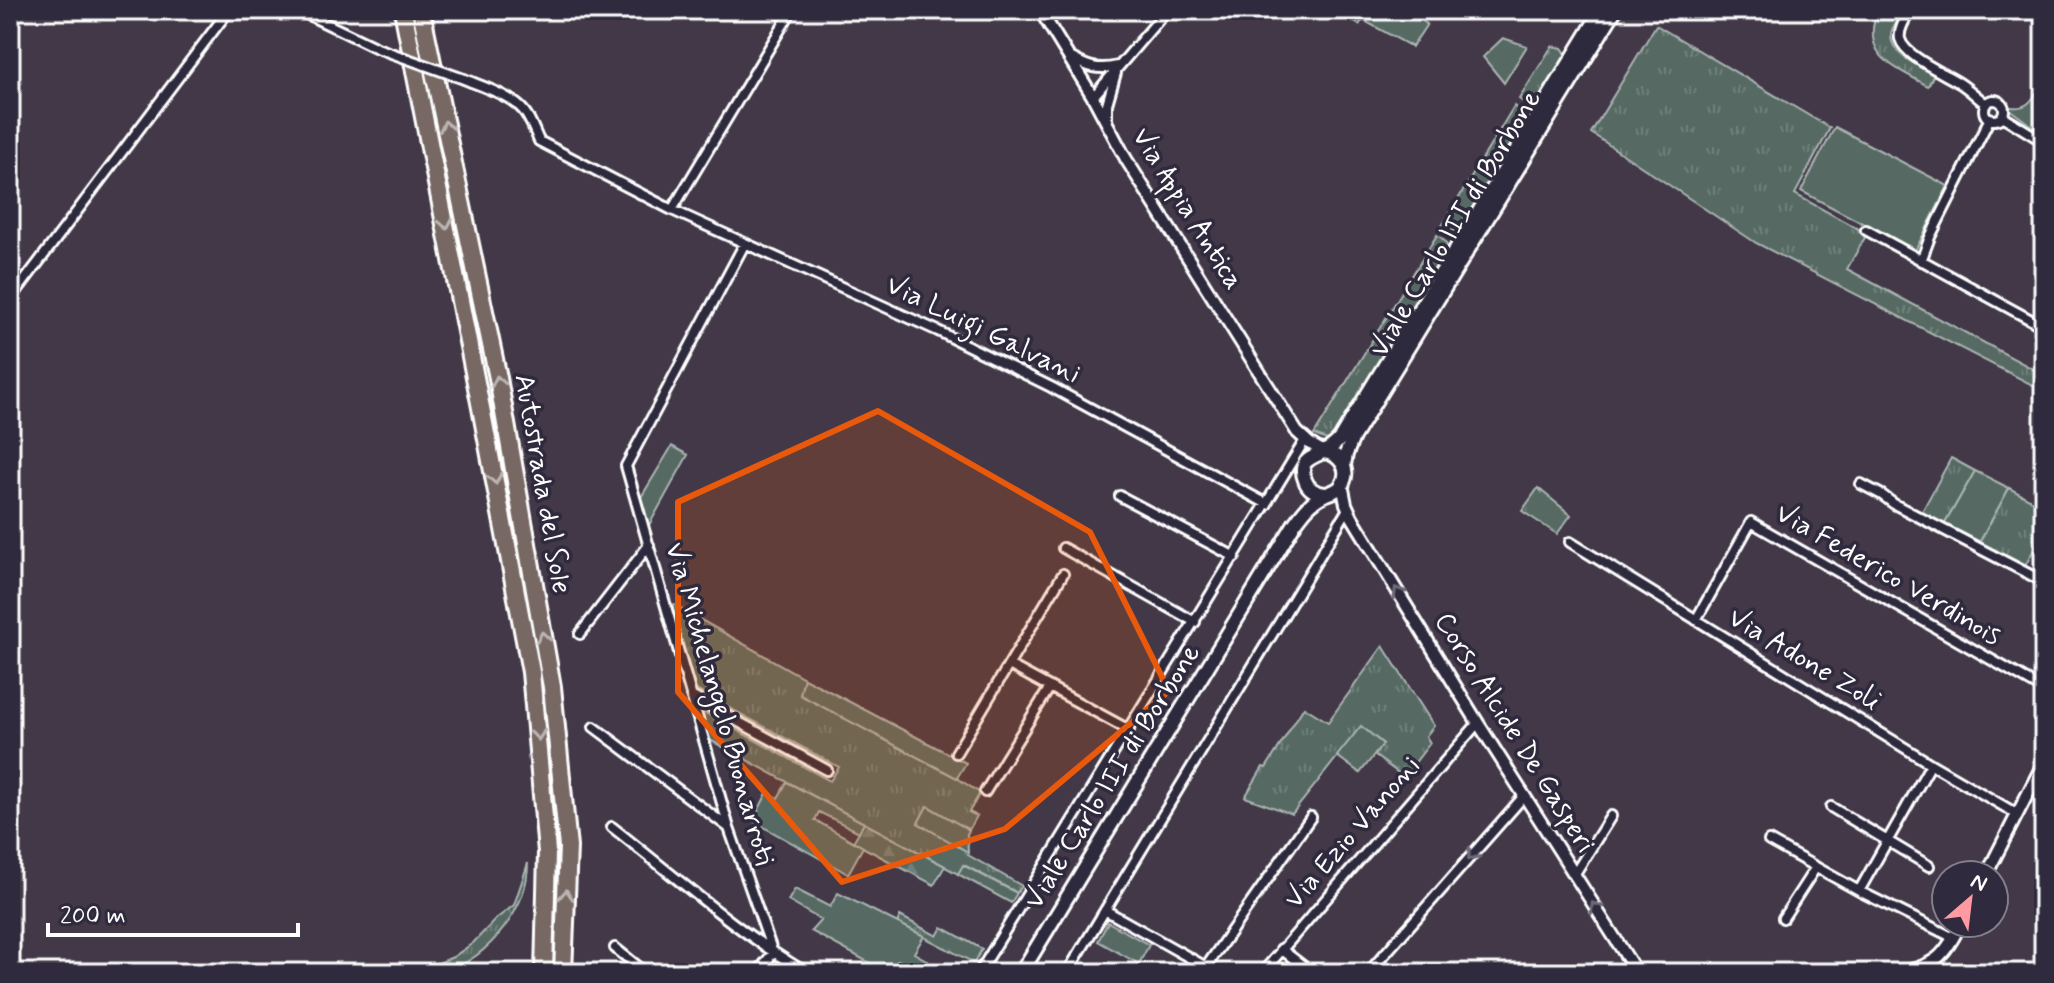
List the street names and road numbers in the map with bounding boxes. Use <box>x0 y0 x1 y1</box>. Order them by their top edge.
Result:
street label: Viale Carlo III di Borbone <box>1361 83 1551 365</box>
street label: Via Appia Antica <box>1120 121 1252 299</box>
street label: Via Luigi Galvani <box>878 267 1087 396</box>
street label: Autostrada del Sole <box>504 371 580 597</box>
street label: Via Federico Verdinois <box>1768 495 2008 655</box>
street label: Via Michelangelo Buonarroti <box>653 538 783 870</box>
street label: Via Adone Zoli <box>1721 600 1887 720</box>
street label: Corso Alcide De Gasperi <box>1425 606 1603 860</box>
street label: Viale Carlo III di Borbone <box>1016 637 1210 917</box>
street label: Via Ezio Vanoni <box>1276 749 1430 917</box>

